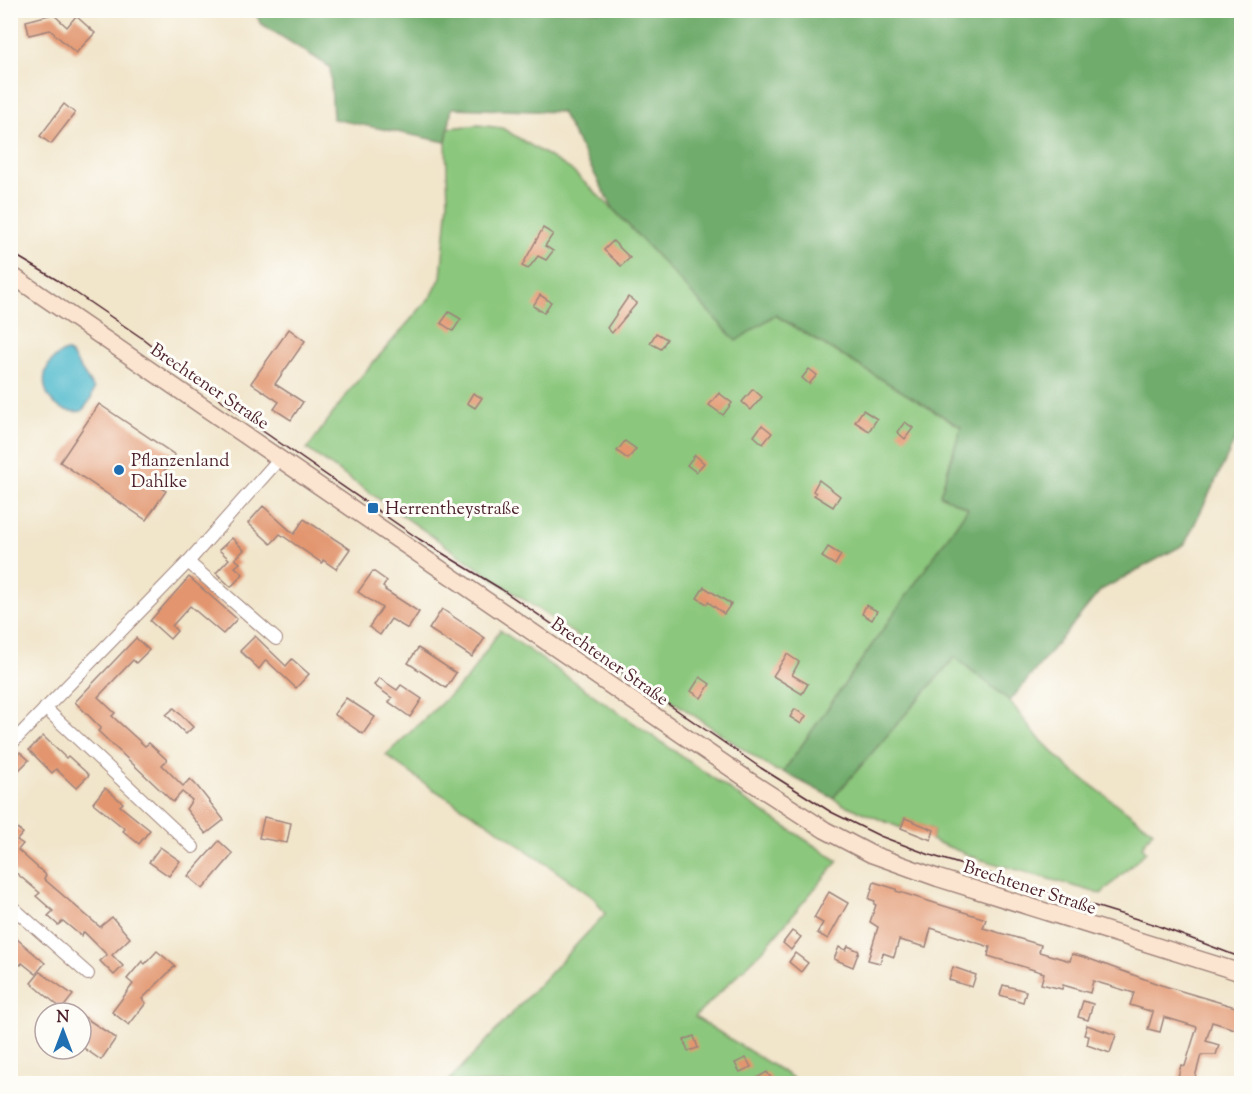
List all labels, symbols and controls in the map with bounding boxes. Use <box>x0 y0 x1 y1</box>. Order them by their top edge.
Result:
street label: Brechtener Straße <box>144 338 274 437</box>
place label: Pflanzenland Dahlke <box>131 449 229 496</box>
marker: Pflanzenland Dahlke <box>112 463 126 477</box>
place label: Herrentheystraße <box>385 497 520 523</box>
marker: Herrentheystraße <box>366 501 380 515</box>
street label: Brechtener Straße <box>545 612 673 713</box>
street label: Brechtener Straße <box>959 855 1099 923</box>
north arrow <box>33 1001 93 1061</box>
text: N <box>57 1007 70 1030</box>

